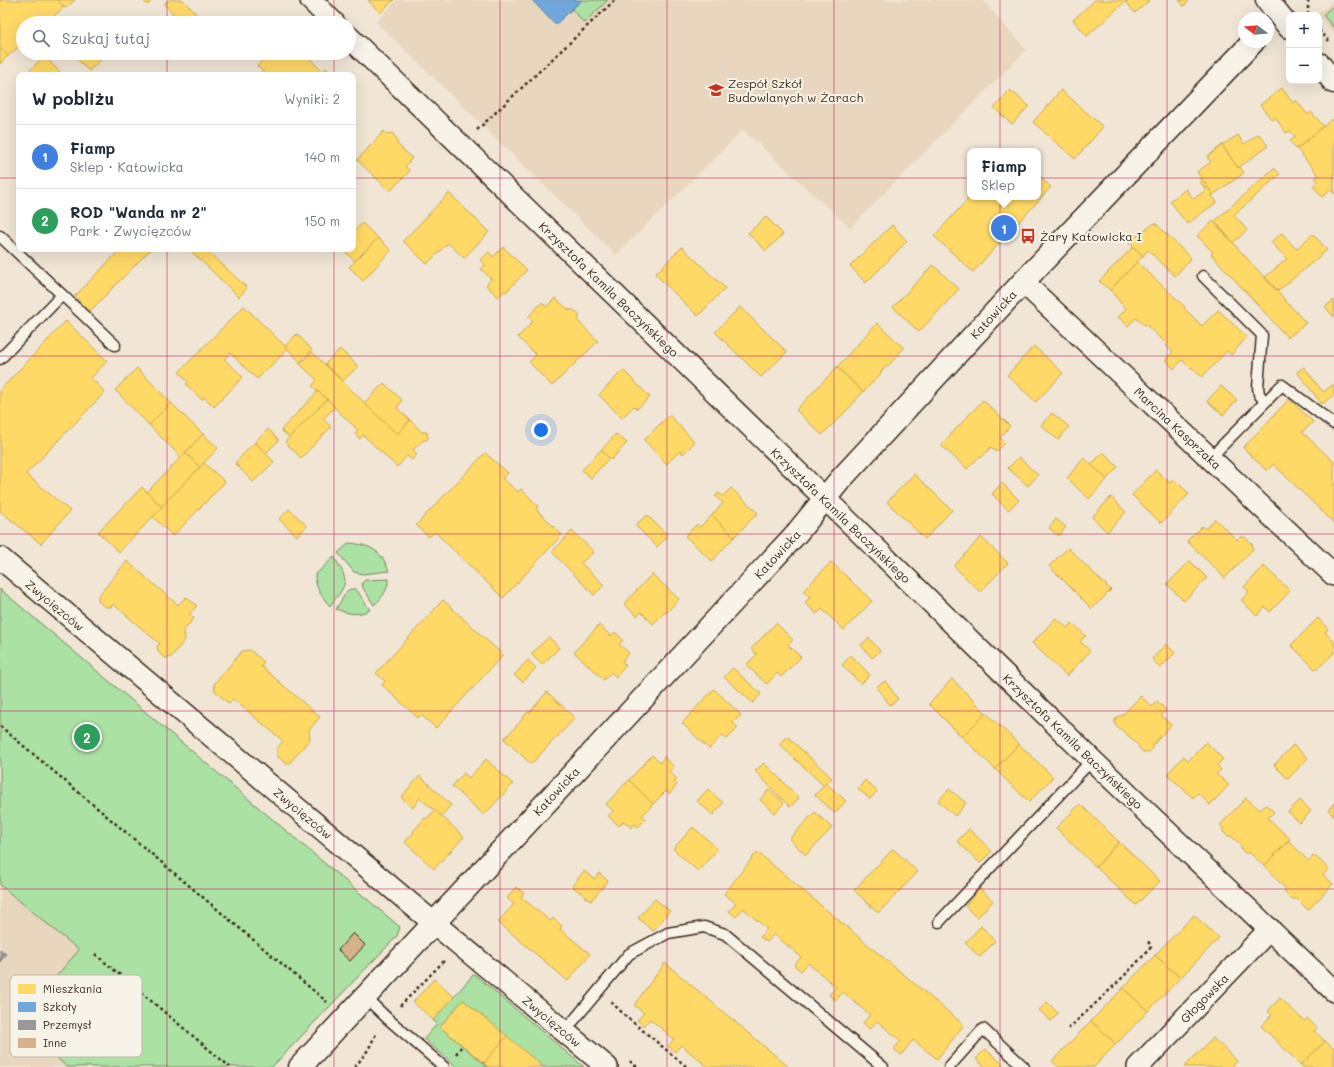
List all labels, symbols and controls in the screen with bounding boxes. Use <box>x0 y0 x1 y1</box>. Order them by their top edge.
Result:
north arrow <box>1238 12 1274 48</box>
map controls <box>1286 12 1322 84</box>
button: + <box>1286 12 1322 48</box>
search box <box>16 16 356 60</box>
icon: search <box>30 27 52 49</box>
text: Szukaj tutaj <box>62 28 150 48</box>
button: − <box>1286 48 1322 84</box>
place label: Zespół Szkół Budowlanych w Żarach <box>728 75 863 105</box>
school or university icon: Zespół Szkół Budowlanych w Żarach <box>707 81 725 99</box>
text: W pobliżu <box>32 87 114 109</box>
text: Wyniki: 2 <box>284 90 340 107</box>
text: Fiamp <box>70 138 115 158</box>
text: 1 <box>42 148 48 165</box>
text: 140 m <box>304 148 340 165</box>
popup <box>967 148 1041 200</box>
text: Fiamp <box>981 156 1027 176</box>
text: Sklep · Katowicka <box>70 158 184 175</box>
text: Sklep <box>981 176 1015 193</box>
text: ROD "Wanda nr 2" <box>70 202 207 222</box>
text: 2 <box>41 212 49 229</box>
text: 150 m <box>304 212 340 229</box>
pin: 1 <box>991 213 1017 243</box>
street label: Krzysztofa Kamila Baczyńskiego <box>536 218 682 360</box>
text: Park · Zwycięzców <box>70 222 191 239</box>
bus stop icon: Żary Katowicka I <box>1019 227 1037 245</box>
place label: Żary Katowicka I <box>1040 228 1142 244</box>
street label: Katowicka <box>966 286 1020 342</box>
street label: Marcina Kasprzaka <box>1131 383 1225 473</box>
your location <box>531 420 551 440</box>
street label: Krzysztofa Kamila Baczyńskiego <box>768 444 914 586</box>
street label: Katowicka <box>750 526 804 582</box>
street label: Zwycięzców <box>22 576 88 634</box>
street label: Krzysztofa Kamila Baczyńskiego <box>1000 670 1146 812</box>
pin: 2 <box>74 722 100 752</box>
street label: Katowicka <box>529 763 583 819</box>
street label: Zwycięzców <box>270 784 336 842</box>
street label: Głogowska <box>1176 970 1232 1026</box>
legend <box>10 975 142 1057</box>
text: Mieszkania <box>43 981 103 996</box>
street label: Zwycięzców <box>519 992 585 1050</box>
text: Szkoły <box>43 999 77 1014</box>
text: Przemysł <box>43 1017 92 1032</box>
text: Inne <box>43 1035 67 1050</box>

